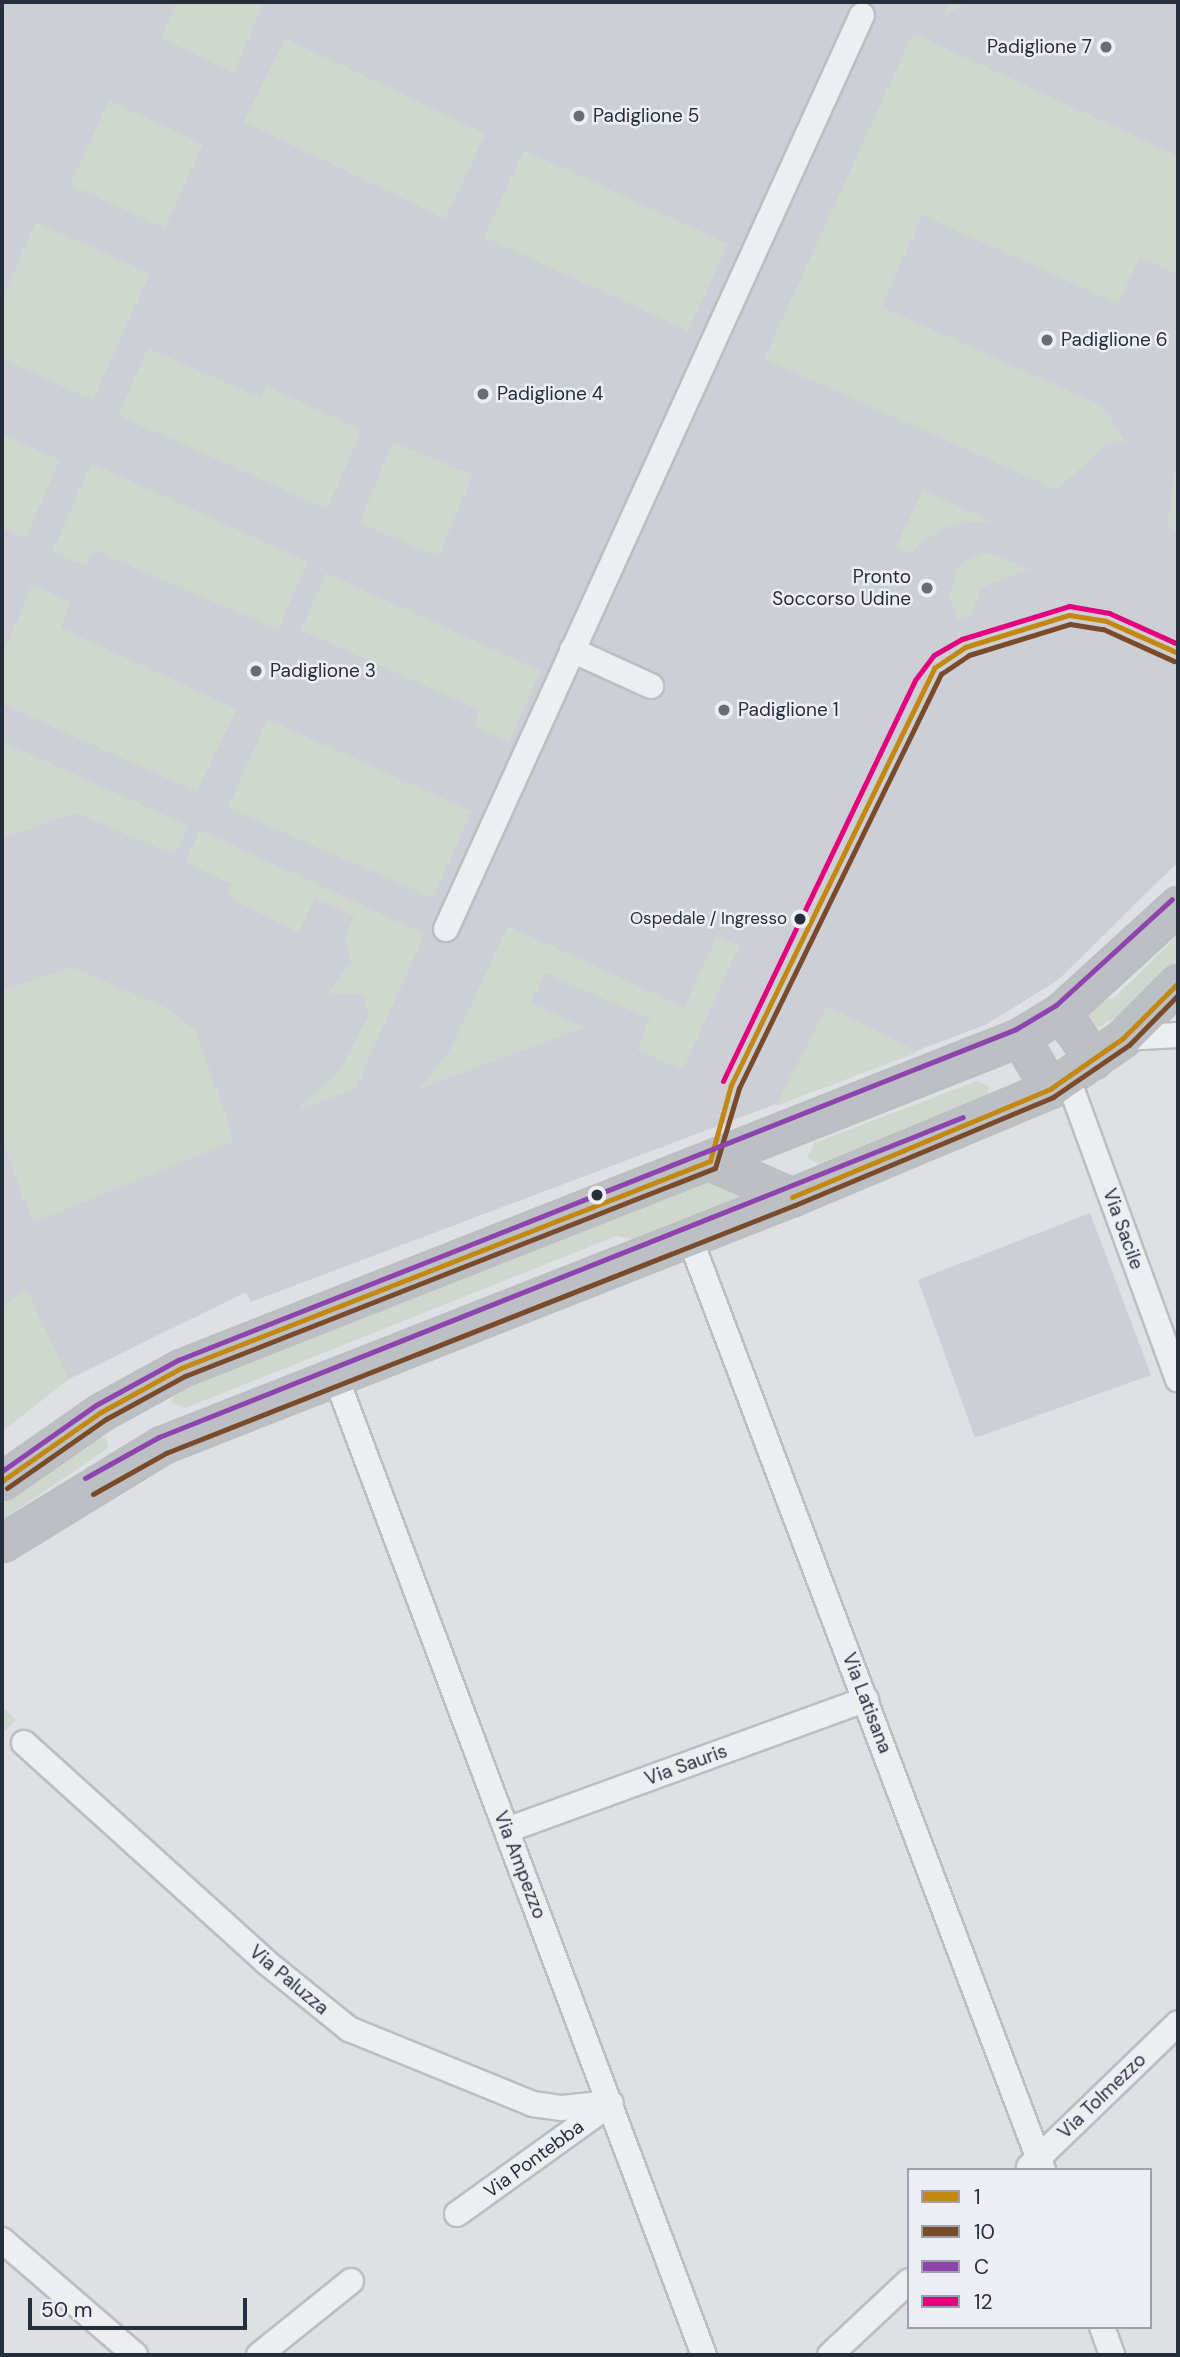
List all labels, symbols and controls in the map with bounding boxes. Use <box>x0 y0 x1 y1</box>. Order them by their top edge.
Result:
place label: Padiglione 7 <box>987 36 1092 58</box>
marker: Padiglione 7 <box>1098 39 1114 55</box>
place label: Padiglione 5 <box>593 105 699 127</box>
marker: Padiglione 5 <box>571 108 587 124</box>
place label: Padiglione 6 <box>1061 329 1168 351</box>
marker: Padiglione 6 <box>1039 332 1055 348</box>
place label: Padiglione 4 <box>497 383 603 405</box>
marker: Padiglione 4 <box>475 386 491 402</box>
place label: Pronto Soccorso Udine <box>772 566 911 610</box>
marker: Pronto Soccorso Udine <box>917 578 937 598</box>
place label: Padiglione 3 <box>270 660 376 682</box>
marker: Padiglione 3 <box>248 663 264 679</box>
place label: Padiglione 1 <box>738 699 839 721</box>
marker: Padiglione 1 <box>716 702 732 718</box>
place label: Ospedale / Ingresso <box>630 909 787 929</box>
marker: Ospedale / Ingresso <box>793 912 807 926</box>
street label: Via Sacile <box>1098 1185 1148 1273</box>
unlabelled marker <box>590 1188 604 1202</box>
street label: Via Latisana <box>837 1649 897 1757</box>
street label: Via Sauris <box>642 1740 730 1790</box>
street label: Via Ampezzo <box>489 1808 551 1922</box>
street label: Via Paluzza <box>245 1940 333 2020</box>
street label: Via Tolmezzo <box>1053 2048 1151 2144</box>
street label: Via Pontebba <box>480 2115 588 2203</box>
legend <box>907 2168 1152 2329</box>
text: 1 <box>974 2183 981 2211</box>
text: 10 <box>974 2218 995 2246</box>
text: C <box>974 2253 989 2281</box>
scale bar <box>32 2284 250 2328</box>
text: 12 <box>974 2288 993 2316</box>
text: 50 m <box>41 2296 92 2324</box>

